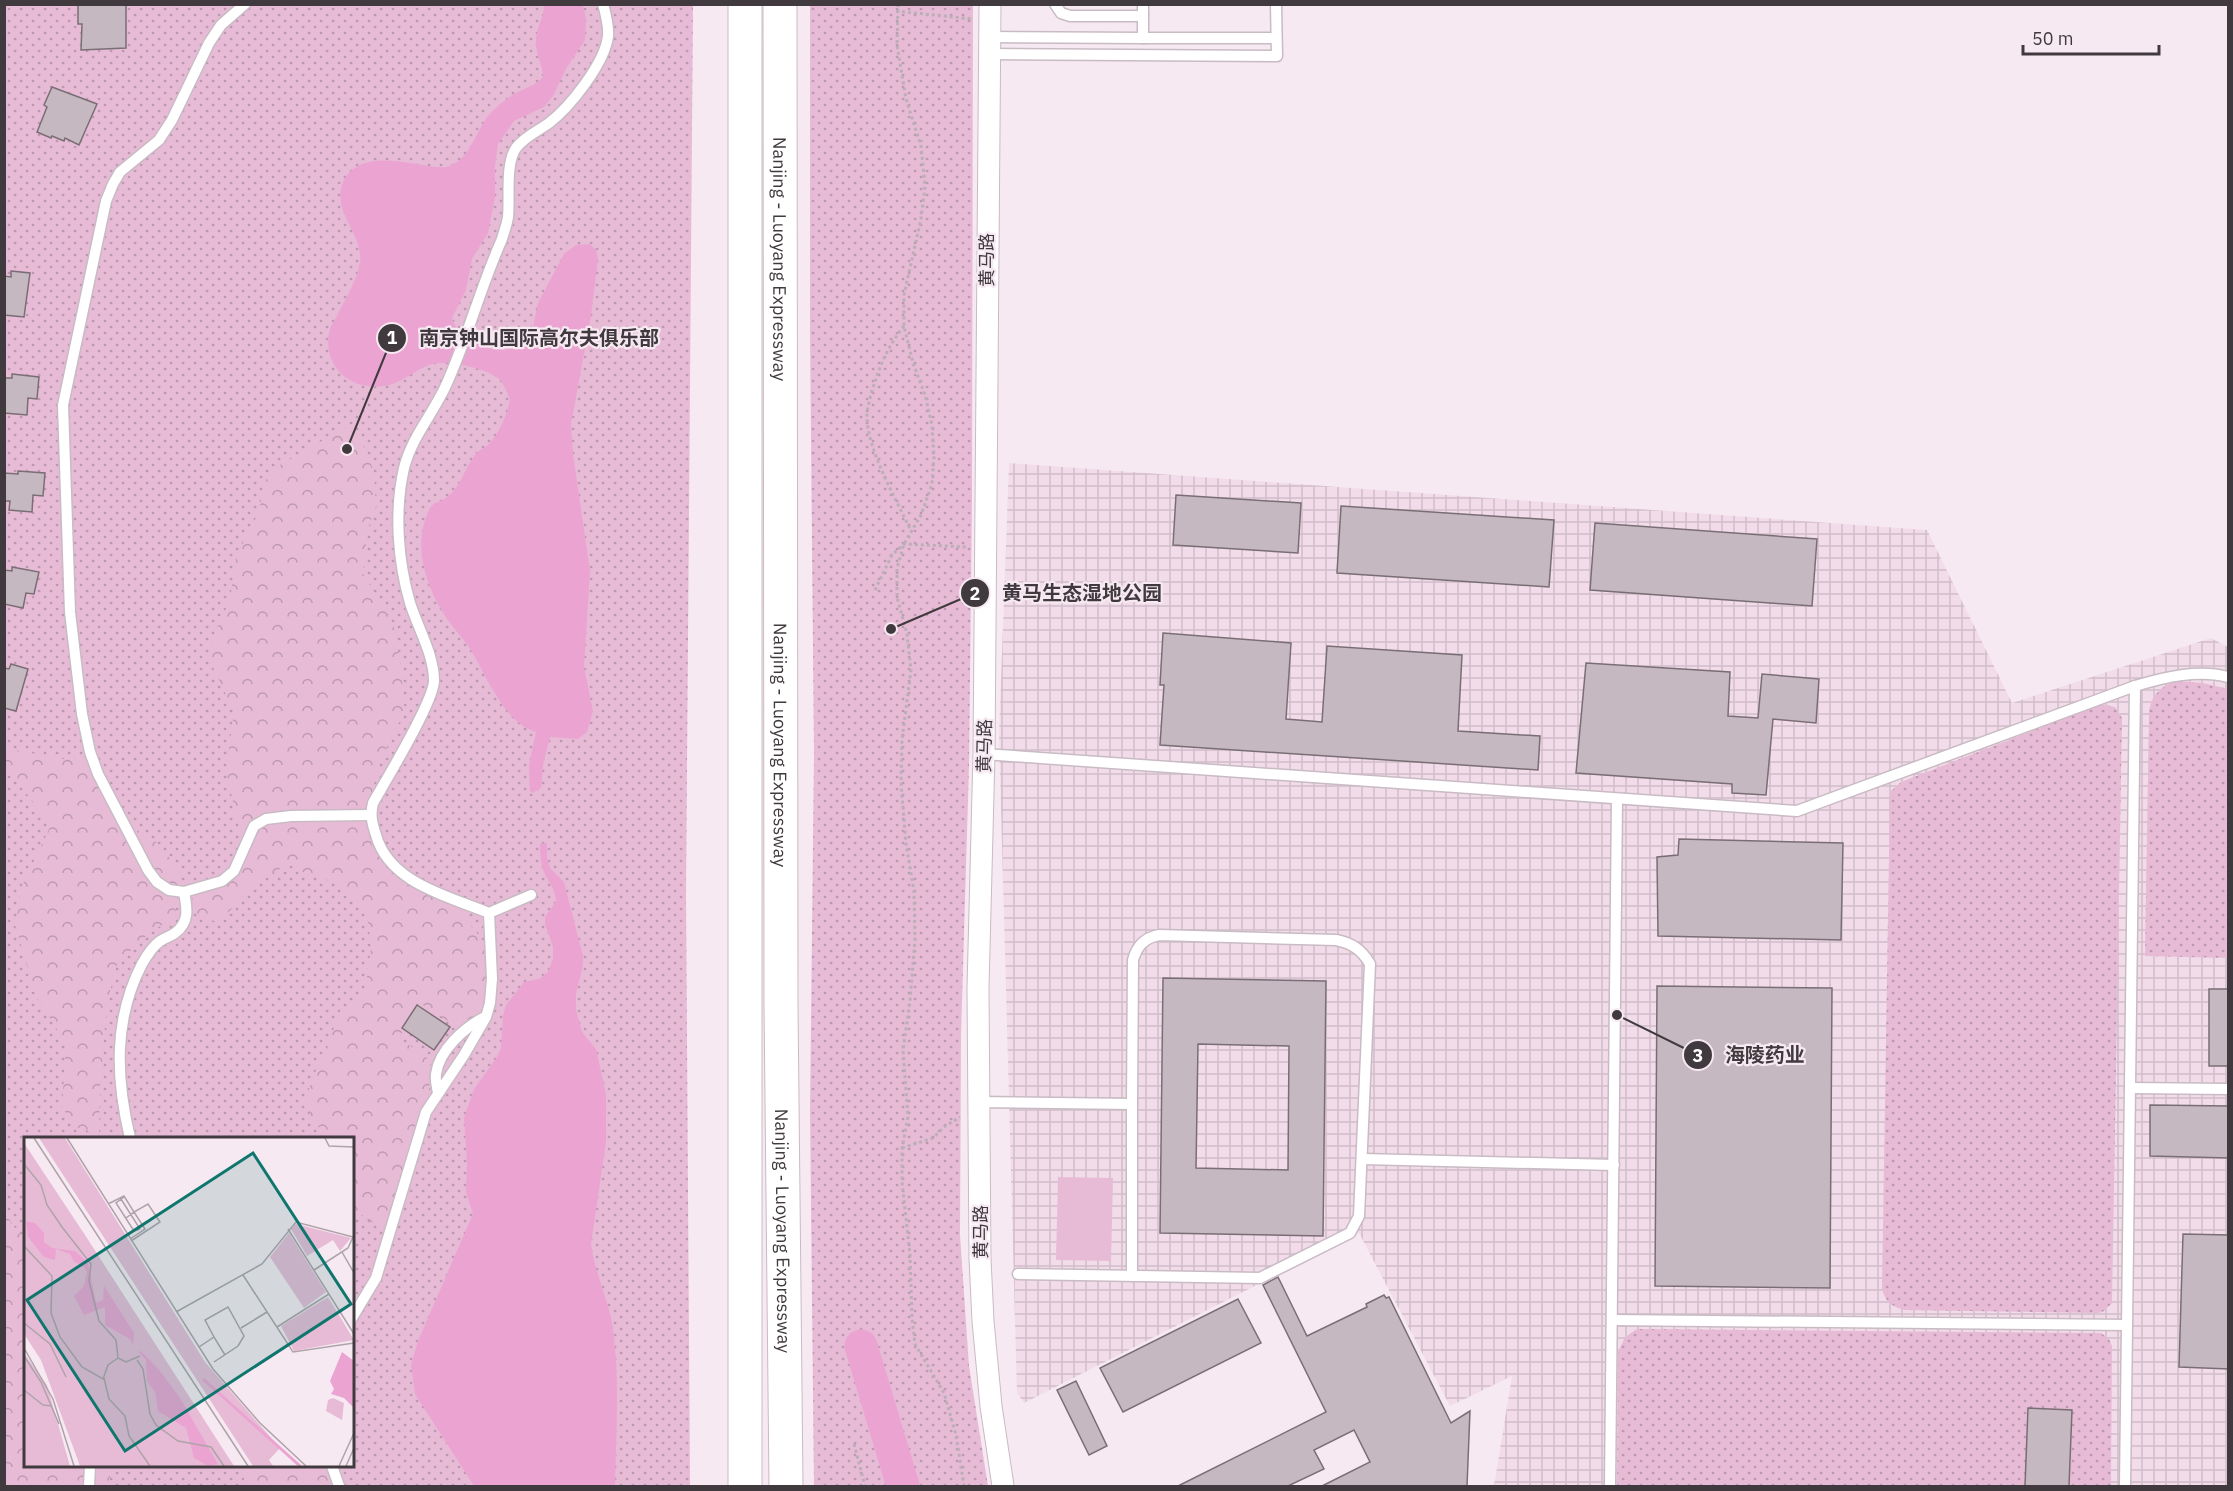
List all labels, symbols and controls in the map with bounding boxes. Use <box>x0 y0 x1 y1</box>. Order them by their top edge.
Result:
scale bar <box>2023 18 2160 56</box>
text: 50 m <box>2032 27 2074 50</box>
street label: Nanjing - Luoyang Expressway <box>769 137 792 381</box>
street label: 黄马路 <box>975 233 998 287</box>
callout: 南京钟山国际高尔夫俱乐部 <box>377 319 671 357</box>
text: 南京钟山国际高尔夫俱乐部 <box>419 324 659 351</box>
text: 1 <box>387 326 398 349</box>
callout: 黄马生态湿地公园 <box>960 574 1174 612</box>
text: 黄马生态湿地公园 <box>1002 579 1162 606</box>
text: 2 <box>970 582 980 605</box>
street label: Nanjing - Luoyang Expressway <box>769 623 792 867</box>
street label: 黄马路 <box>972 719 996 773</box>
callout: 海陵药业 <box>1683 1036 1817 1074</box>
text: 海陵药业 <box>1725 1041 1805 1068</box>
text: 3 <box>1693 1044 1703 1067</box>
street label: Nanjing - Luoyang Expressway <box>771 1109 796 1353</box>
inset map <box>24 1137 354 1467</box>
street label: 黄马路 <box>969 1205 992 1259</box>

